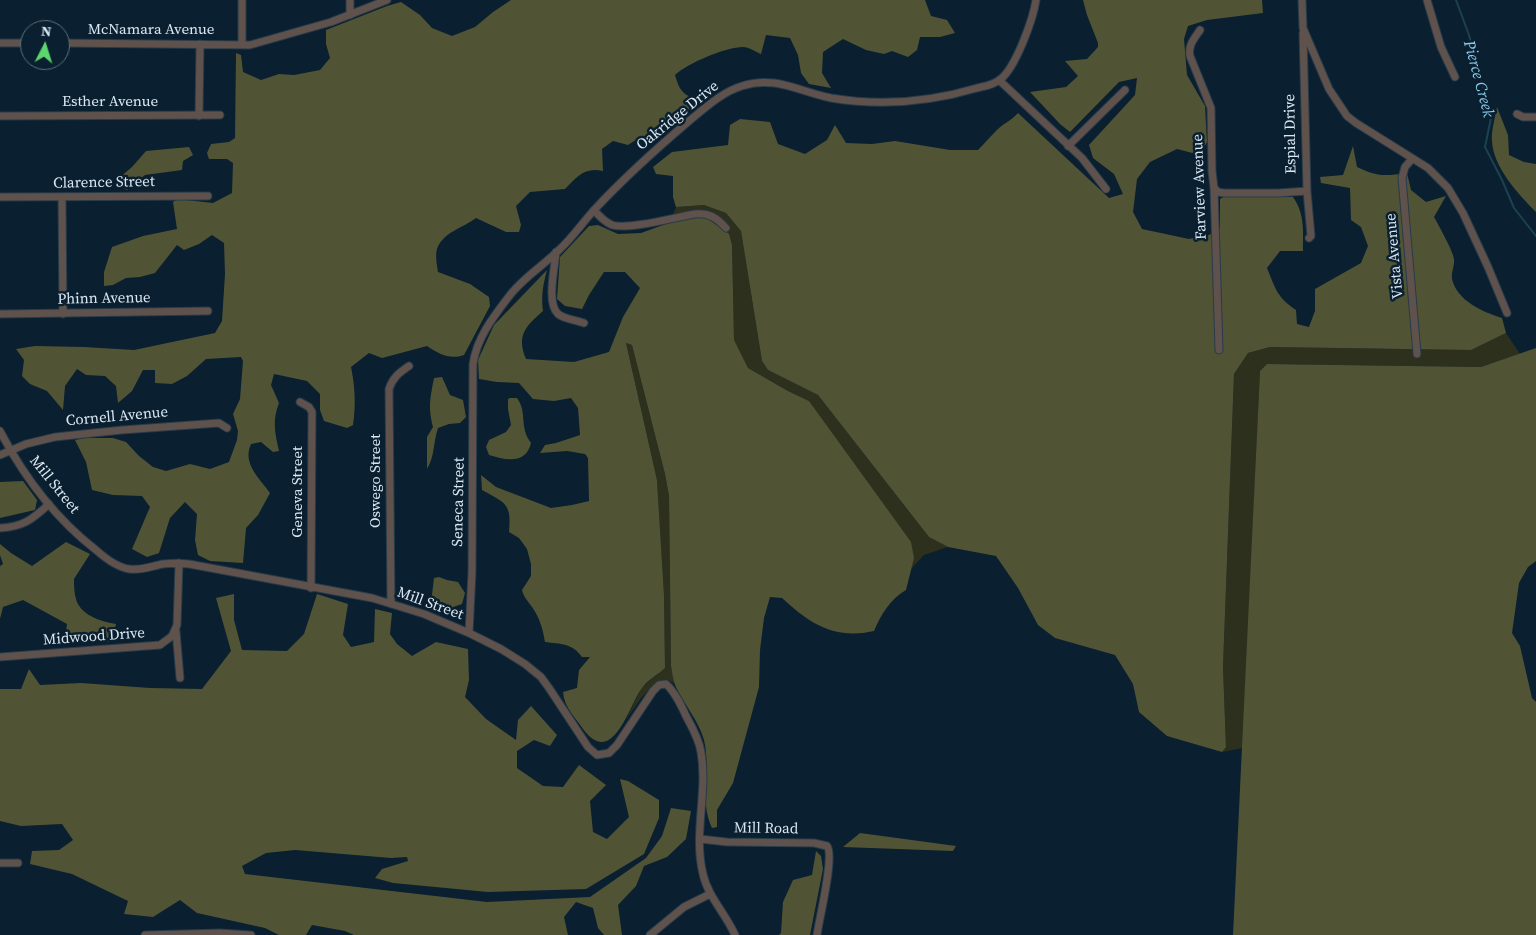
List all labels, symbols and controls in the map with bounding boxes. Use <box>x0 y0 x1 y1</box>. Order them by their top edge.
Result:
north arrow <box>20 20 70 70</box>
text: N <box>40 21 52 41</box>
street label: McNamara Avenue <box>88 21 214 39</box>
water label: Pierce Creek <box>1459 38 1497 120</box>
street label: Oakridge Drive <box>633 77 723 155</box>
street label: Esther Avenue <box>62 93 158 111</box>
street label: Espial Drive <box>1281 94 1301 174</box>
street label: Farview Avenue <box>1189 134 1211 240</box>
street label: Clarence Street <box>53 173 155 193</box>
street label: Vista Avenue <box>1382 212 1408 300</box>
street label: Phinn Avenue <box>57 289 151 309</box>
street label: Cornell Avenue <box>65 404 169 430</box>
street label: Oswego Street <box>367 434 385 528</box>
street label: Geneva Street <box>289 446 307 538</box>
street label: Mill Street <box>25 452 83 518</box>
street label: Seneca Street <box>449 457 469 547</box>
street label: Mill Street <box>394 584 466 624</box>
street label: Midwood Drive <box>42 624 146 650</box>
street label: Mill Road <box>734 819 798 839</box>

